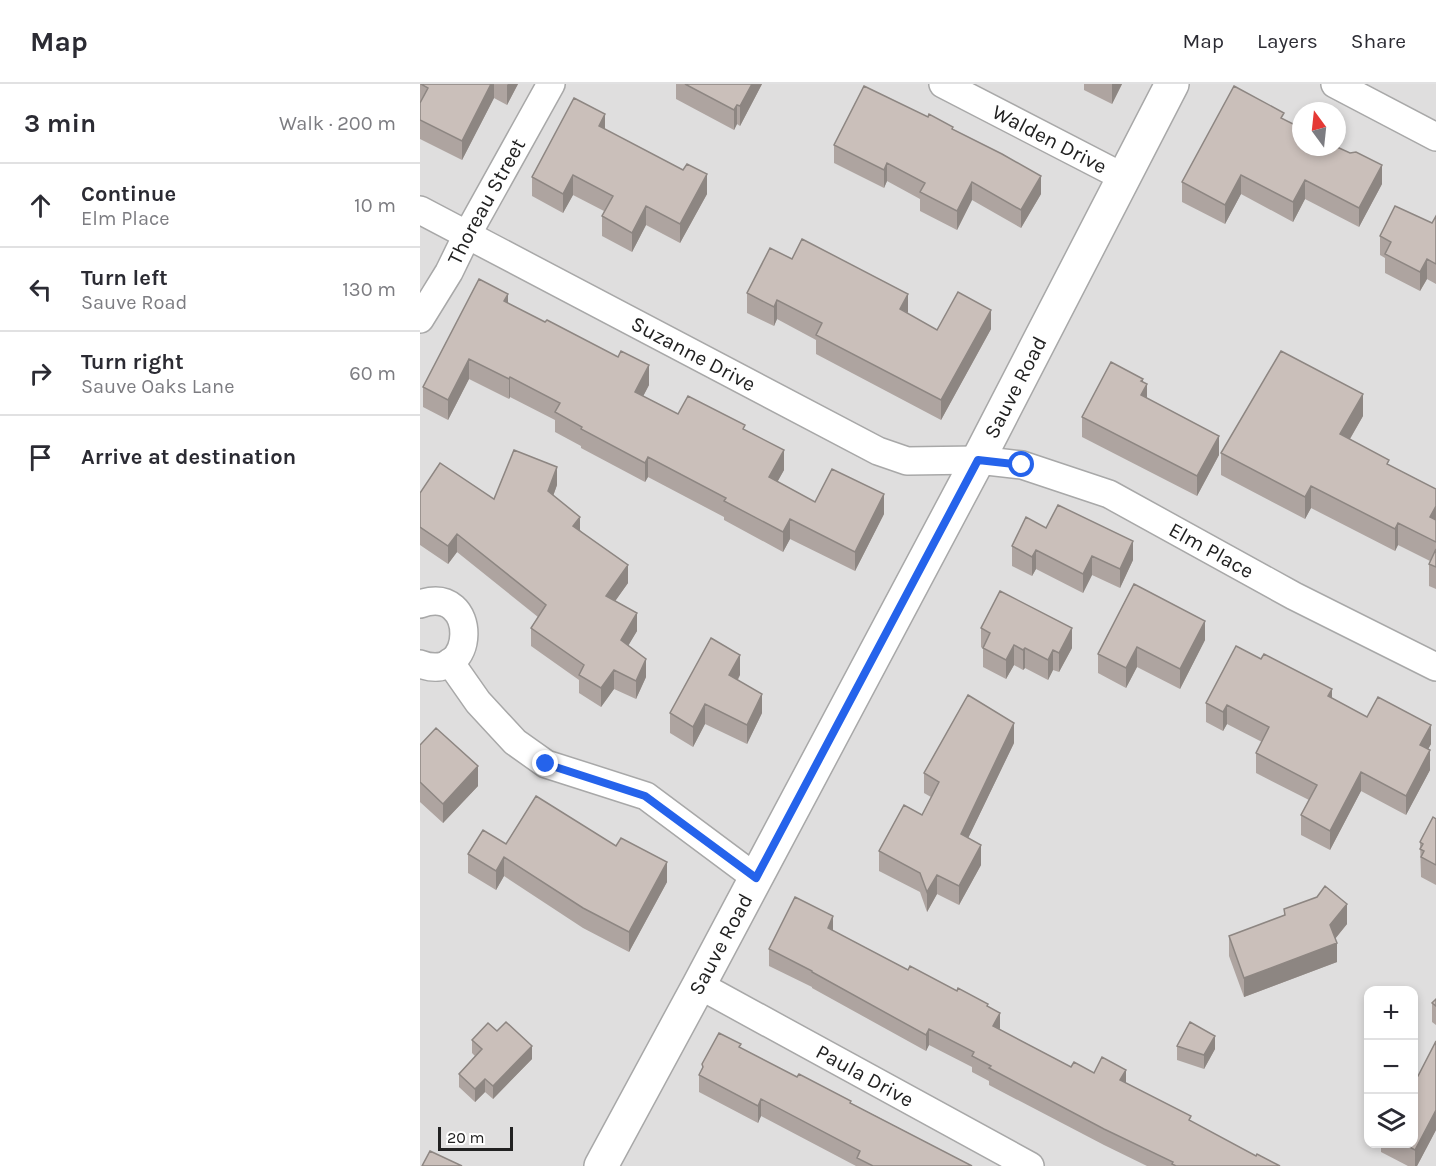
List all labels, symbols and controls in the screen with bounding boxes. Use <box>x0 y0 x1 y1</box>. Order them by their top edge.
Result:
text: Map <box>30 25 88 58</box>
text: Map <box>1182 29 1224 53</box>
text: Layers <box>1257 29 1318 53</box>
text: Share <box>1351 29 1406 53</box>
street label: Walden Drive <box>988 100 1111 179</box>
north arrow <box>1292 102 1346 156</box>
text: 3 min <box>24 108 96 139</box>
text: Walk · 200 m <box>279 112 396 135</box>
street label: Thoreau Street <box>442 134 530 268</box>
text: Continue <box>81 181 176 207</box>
icon: ahead <box>24 189 57 222</box>
text: 10 m <box>354 194 396 217</box>
text: Elm Place <box>81 207 170 230</box>
text: Turn left <box>81 265 168 291</box>
icon: left <box>24 273 57 306</box>
text: 130 m <box>342 278 396 301</box>
text: Sauve Road <box>81 291 187 314</box>
street label: Suzanne Drive <box>627 311 760 396</box>
street label: Sauve Road <box>979 332 1052 443</box>
text: Turn right <box>81 349 184 375</box>
icon: right <box>24 357 57 390</box>
text: 60 m <box>349 362 396 385</box>
text: Sauve Oaks Lane <box>81 375 234 398</box>
icon: arrive <box>24 441 57 474</box>
text: Arrive at destination <box>81 444 296 470</box>
route start <box>1008 451 1034 477</box>
street label: Elm Place <box>1165 517 1258 583</box>
route end <box>532 750 558 776</box>
street label: Sauve Road <box>684 889 757 999</box>
map controls <box>1364 986 1418 1148</box>
button: + <box>1364 986 1418 1040</box>
street label: Paula Drive <box>812 1039 918 1112</box>
button: − <box>1364 1040 1418 1094</box>
button: layers <box>1364 1094 1418 1148</box>
scale bar <box>438 1124 513 1152</box>
text: 20 m <box>447 1128 485 1147</box>

